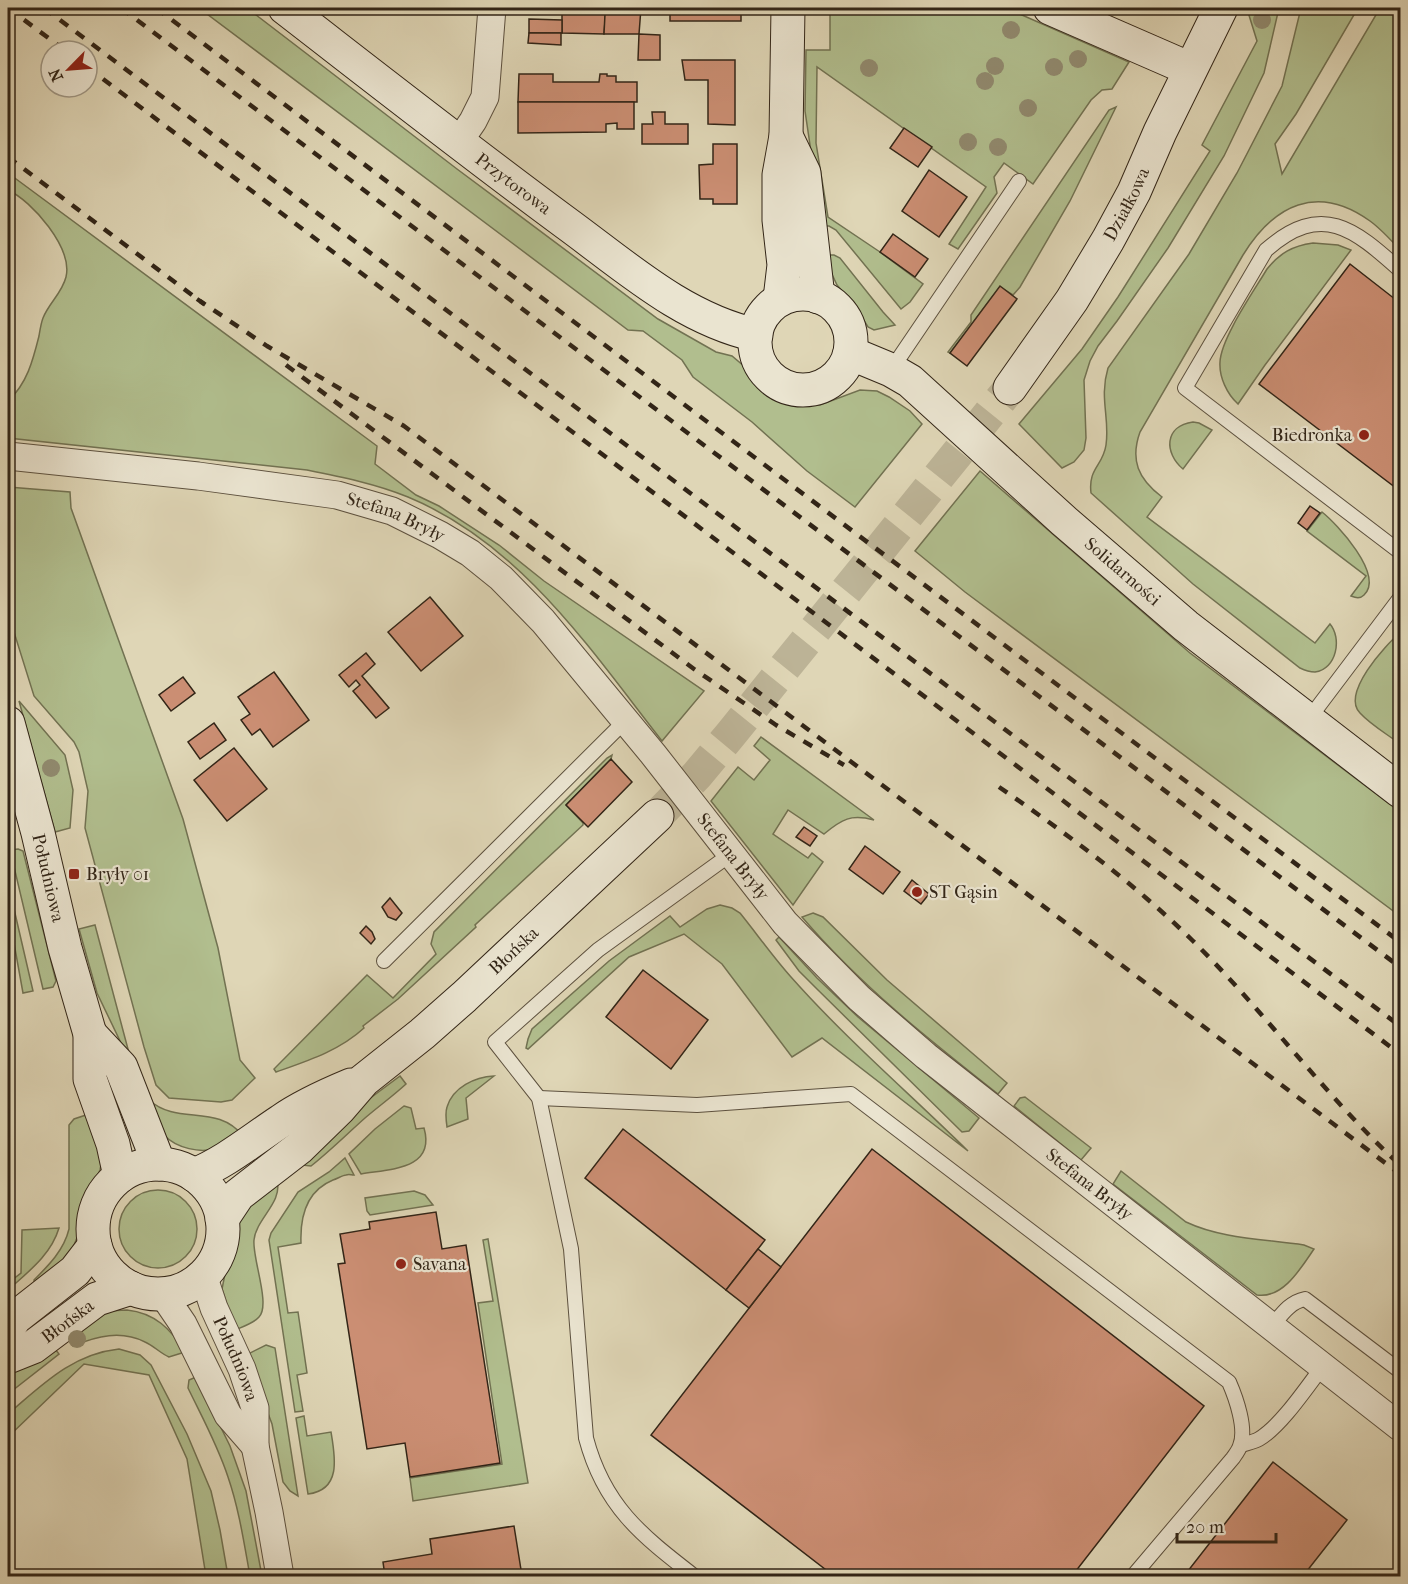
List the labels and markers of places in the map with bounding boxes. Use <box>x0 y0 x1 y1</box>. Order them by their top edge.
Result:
place label: Biedronka <box>1272 425 1353 446</box>
marker: Biedronka <box>1357 428 1371 442</box>
place label: Bryły 01 <box>86 864 149 885</box>
marker: Bryły 01 <box>67 867 81 881</box>
place label: ST Gąsin <box>929 882 998 903</box>
marker: ST Gąsin <box>910 885 924 899</box>
place label: Savana <box>413 1254 467 1275</box>
marker: Savana <box>394 1257 408 1271</box>

